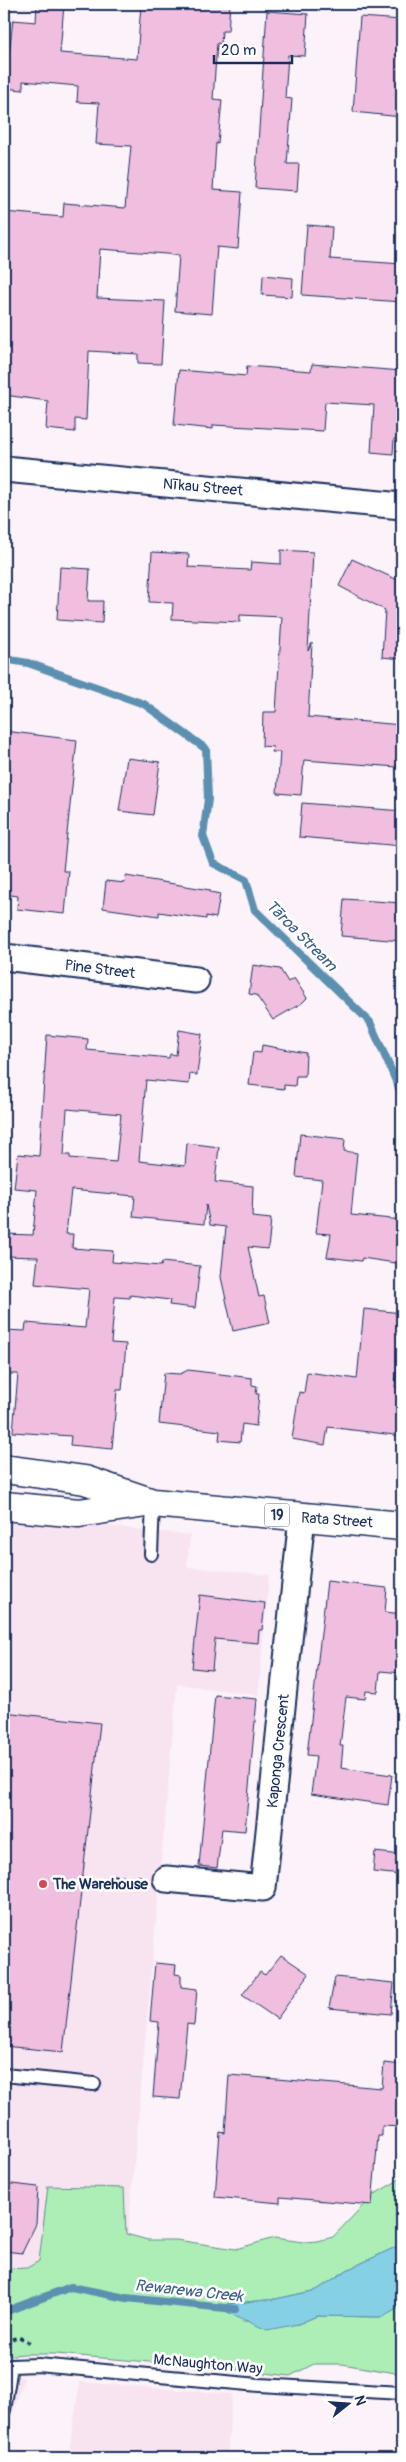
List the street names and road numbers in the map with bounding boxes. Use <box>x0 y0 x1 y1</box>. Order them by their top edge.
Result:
street label: Nīkau Street <box>162 475 245 501</box>
street label: Pine Street <box>64 956 137 983</box>
road number: 19 <box>264 1504 290 1526</box>
street label: Rata Street <box>300 1509 375 1533</box>
street label: Kaponga Crescent <box>263 1692 294 1809</box>
street label: McNaughton Way <box>153 2350 264 2379</box>

